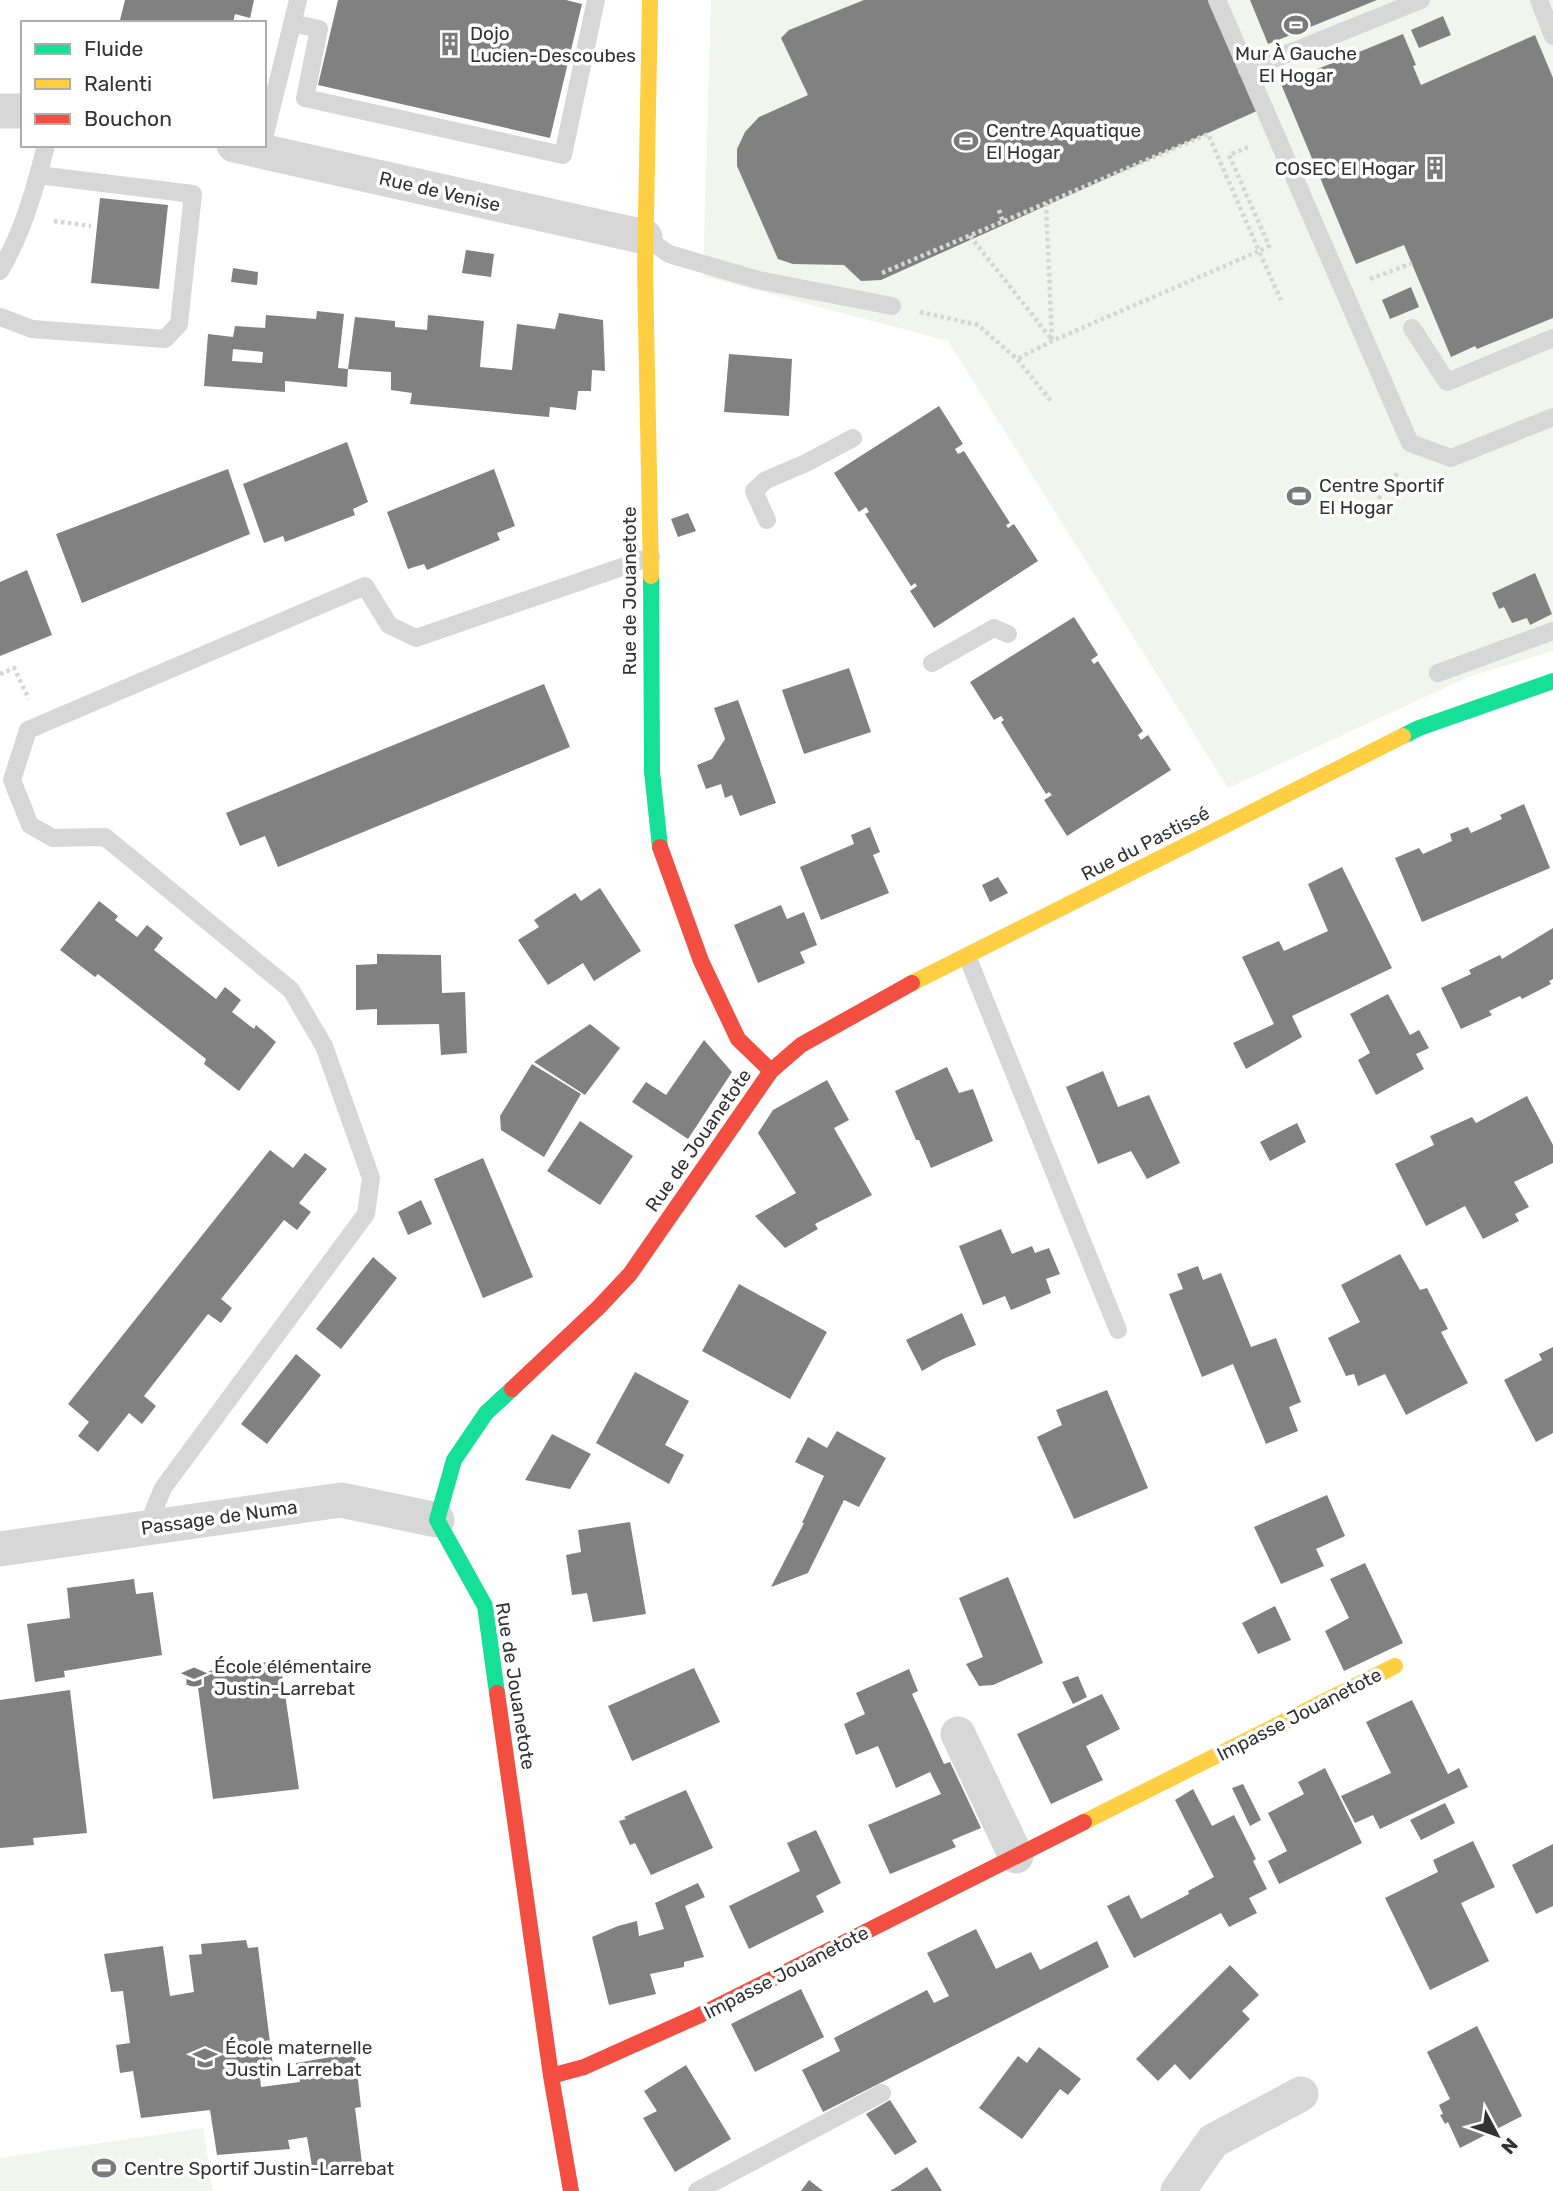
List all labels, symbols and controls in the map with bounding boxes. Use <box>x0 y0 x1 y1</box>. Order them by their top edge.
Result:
sports icon: Mur À Gauche El Hogar <box>1282 11 1310 39</box>
legend <box>21 21 266 147</box>
place label: Dojo Lucien-Descoubes <box>470 22 636 67</box>
building icon: Dojo Lucien-Descoubes <box>436 30 464 58</box>
text: Fluide <box>84 36 143 61</box>
place label: Mur À Gauche El Hogar <box>1235 42 1357 87</box>
text: Ralenti <box>84 71 152 96</box>
text: Bouchon <box>84 106 172 131</box>
place label: Centre Aquatique El Hogar <box>986 119 1141 164</box>
sports icon: Centre Aquatique El Hogar <box>952 127 980 155</box>
building icon: COSEC El Hogar <box>1421 154 1449 182</box>
place label: COSEC El Hogar <box>1275 157 1416 180</box>
street label: Rue de Venise <box>377 166 503 217</box>
place label: Centre Sportif El Hogar <box>1319 474 1445 519</box>
sports icon: Centre Sportif El Hogar <box>1285 482 1313 510</box>
street label: Rue de Jouanetote <box>618 506 641 676</box>
street label: Rue du Pastissé <box>1077 801 1213 886</box>
street label: Rue de Jouanetote <box>641 1064 756 1216</box>
street label: Passage de Numa <box>139 1495 299 1540</box>
street label: Rue de Jouanetote <box>491 1601 540 1771</box>
place label: École élémentaire Justin-Larrebat <box>214 1655 372 1700</box>
school or university icon: École élémentaire Justin-Larrebat <box>180 1663 208 1691</box>
street label: Impasse Jouanetote <box>1213 1663 1385 1766</box>
street label: Impasse Jouanetote <box>700 1921 872 2024</box>
place label: École maternelle Justin Larrebat <box>225 2036 372 2081</box>
school or university icon: École maternelle Justin Larrebat <box>191 2044 219 2072</box>
north arrow <box>1462 2100 1532 2170</box>
text: N <box>1496 2133 1523 2159</box>
sports icon: Centre Sportif Justin-Larrebat <box>90 2154 118 2182</box>
place label: Centre Sportif Justin-Larrebat <box>124 2157 395 2180</box>

